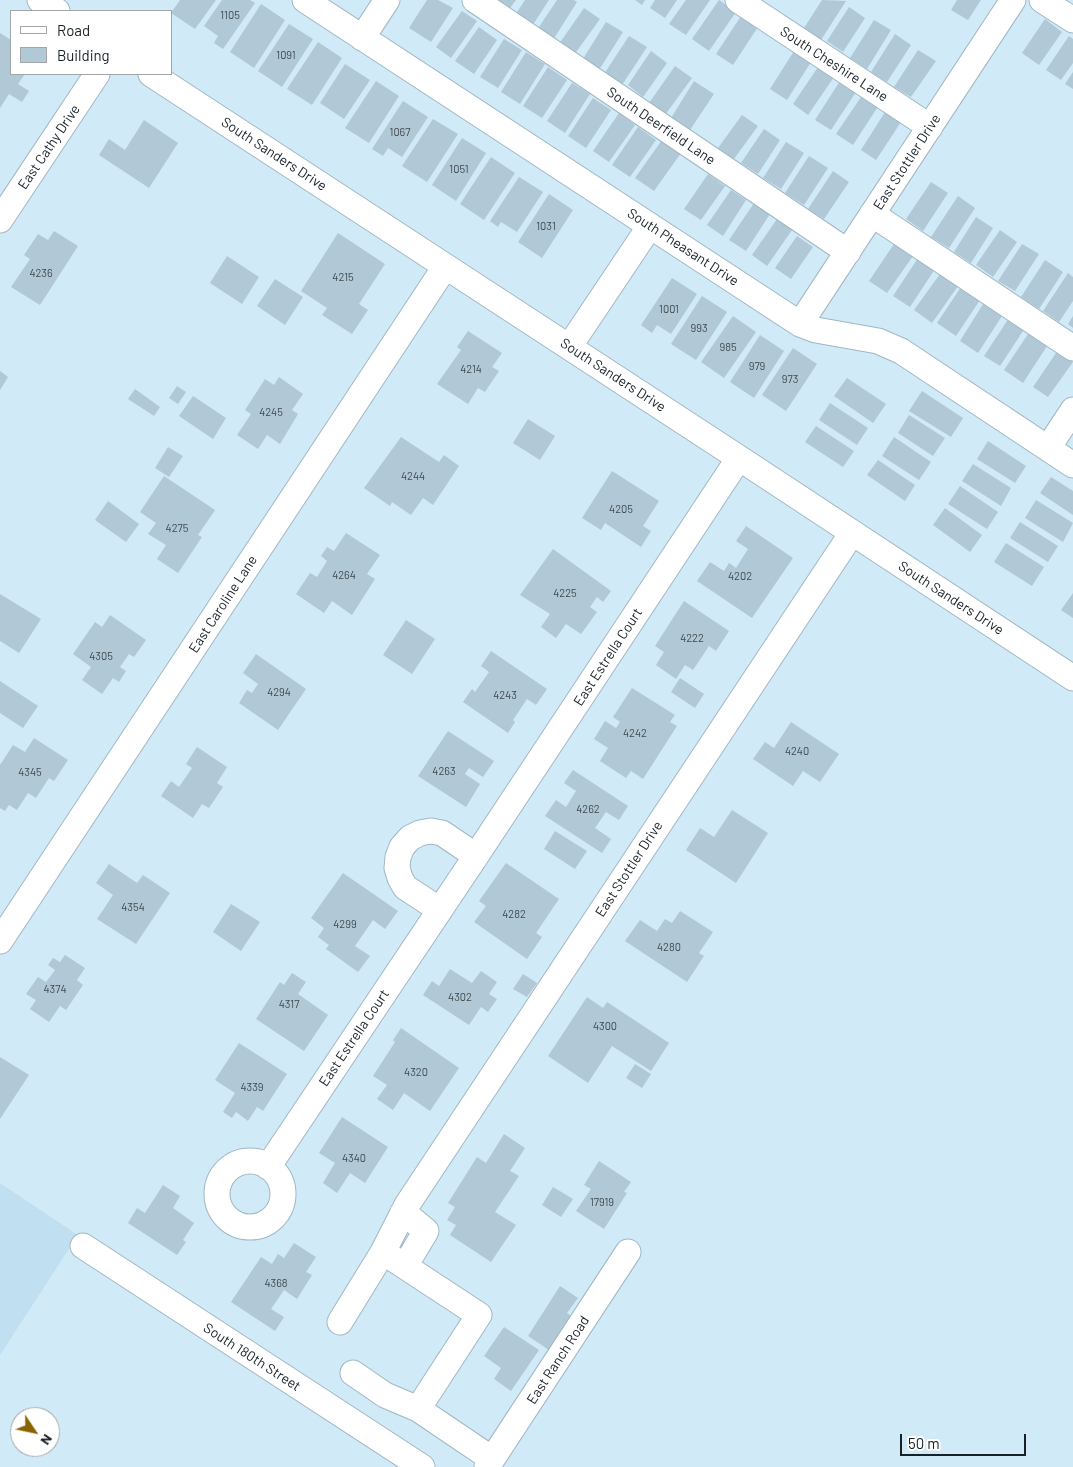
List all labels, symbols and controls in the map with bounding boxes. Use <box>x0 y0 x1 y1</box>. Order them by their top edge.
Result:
house number: 1105 <box>220 8 240 22</box>
legend <box>10 10 172 75</box>
text: Road <box>57 21 90 39</box>
street label: South Cheshire Lane <box>777 23 891 105</box>
text: Building <box>57 46 110 64</box>
house number: 1091 <box>276 48 296 62</box>
street label: South Deerfield Lane <box>604 83 718 169</box>
street label: East Cathy Drive <box>14 101 84 193</box>
street label: East Stottler Drive <box>870 111 944 213</box>
street label: South Sanders Drive <box>218 114 330 194</box>
house number: 1067 <box>390 125 410 139</box>
house number: 1051 <box>449 162 469 176</box>
street label: South Pheasant Drive <box>624 205 742 289</box>
house number: 1031 <box>536 219 556 233</box>
house number: 4236 <box>29 266 53 280</box>
house number: 4215 <box>332 270 354 284</box>
house number: 1001 <box>659 302 679 316</box>
house number: 993 <box>690 321 708 335</box>
street label: South Sanders Drive <box>557 335 669 415</box>
house number: 985 <box>719 340 737 354</box>
house number: 979 <box>749 359 765 373</box>
house number: 4214 <box>460 362 482 376</box>
house number: 973 <box>782 372 798 386</box>
house number: 4245 <box>259 405 283 419</box>
house number: 4244 <box>401 469 425 483</box>
house number: 4205 <box>609 502 633 516</box>
house number: 4275 <box>166 521 188 535</box>
street label: East Caroline Lane <box>185 552 261 656</box>
street label: South Sanders Drive <box>895 558 1007 638</box>
house number: 4264 <box>332 568 356 582</box>
house number: 4202 <box>728 569 752 583</box>
house number: 4225 <box>553 586 577 600</box>
street label: East Estrella Court <box>570 605 646 709</box>
house number: 4222 <box>680 631 704 645</box>
house number: 4305 <box>89 649 113 663</box>
house number: 4294 <box>267 685 291 699</box>
house number: 4243 <box>493 688 517 702</box>
house number: 4242 <box>623 726 647 740</box>
house number: 4240 <box>785 744 809 758</box>
house number: 4263 <box>432 764 456 778</box>
house number: 4345 <box>18 765 42 779</box>
house number: 4262 <box>576 802 600 816</box>
street label: East Stottler Drive <box>592 818 666 920</box>
house number: 4354 <box>121 900 145 914</box>
house number: 4282 <box>502 907 526 921</box>
house number: 4299 <box>333 917 357 931</box>
house number: 4280 <box>657 940 681 954</box>
house number: 4374 <box>44 982 66 996</box>
street label: East Estrella Court <box>315 986 393 1090</box>
house number: 4302 <box>448 990 472 1004</box>
house number: 4317 <box>279 997 299 1011</box>
house number: 4300 <box>593 1019 617 1033</box>
house number: 4320 <box>404 1065 428 1079</box>
house number: 4339 <box>240 1080 264 1094</box>
house number: 4340 <box>342 1151 366 1165</box>
house number: 17919 <box>590 1195 614 1209</box>
house number: 4368 <box>264 1276 288 1290</box>
street label: East Ranch Road <box>523 1313 593 1407</box>
street label: South 180th Street <box>200 1319 304 1395</box>
north arrow <box>10 1407 60 1457</box>
scale bar <box>903 1424 1029 1456</box>
text: N <box>37 1431 57 1449</box>
text: 50 m <box>908 1434 940 1452</box>

